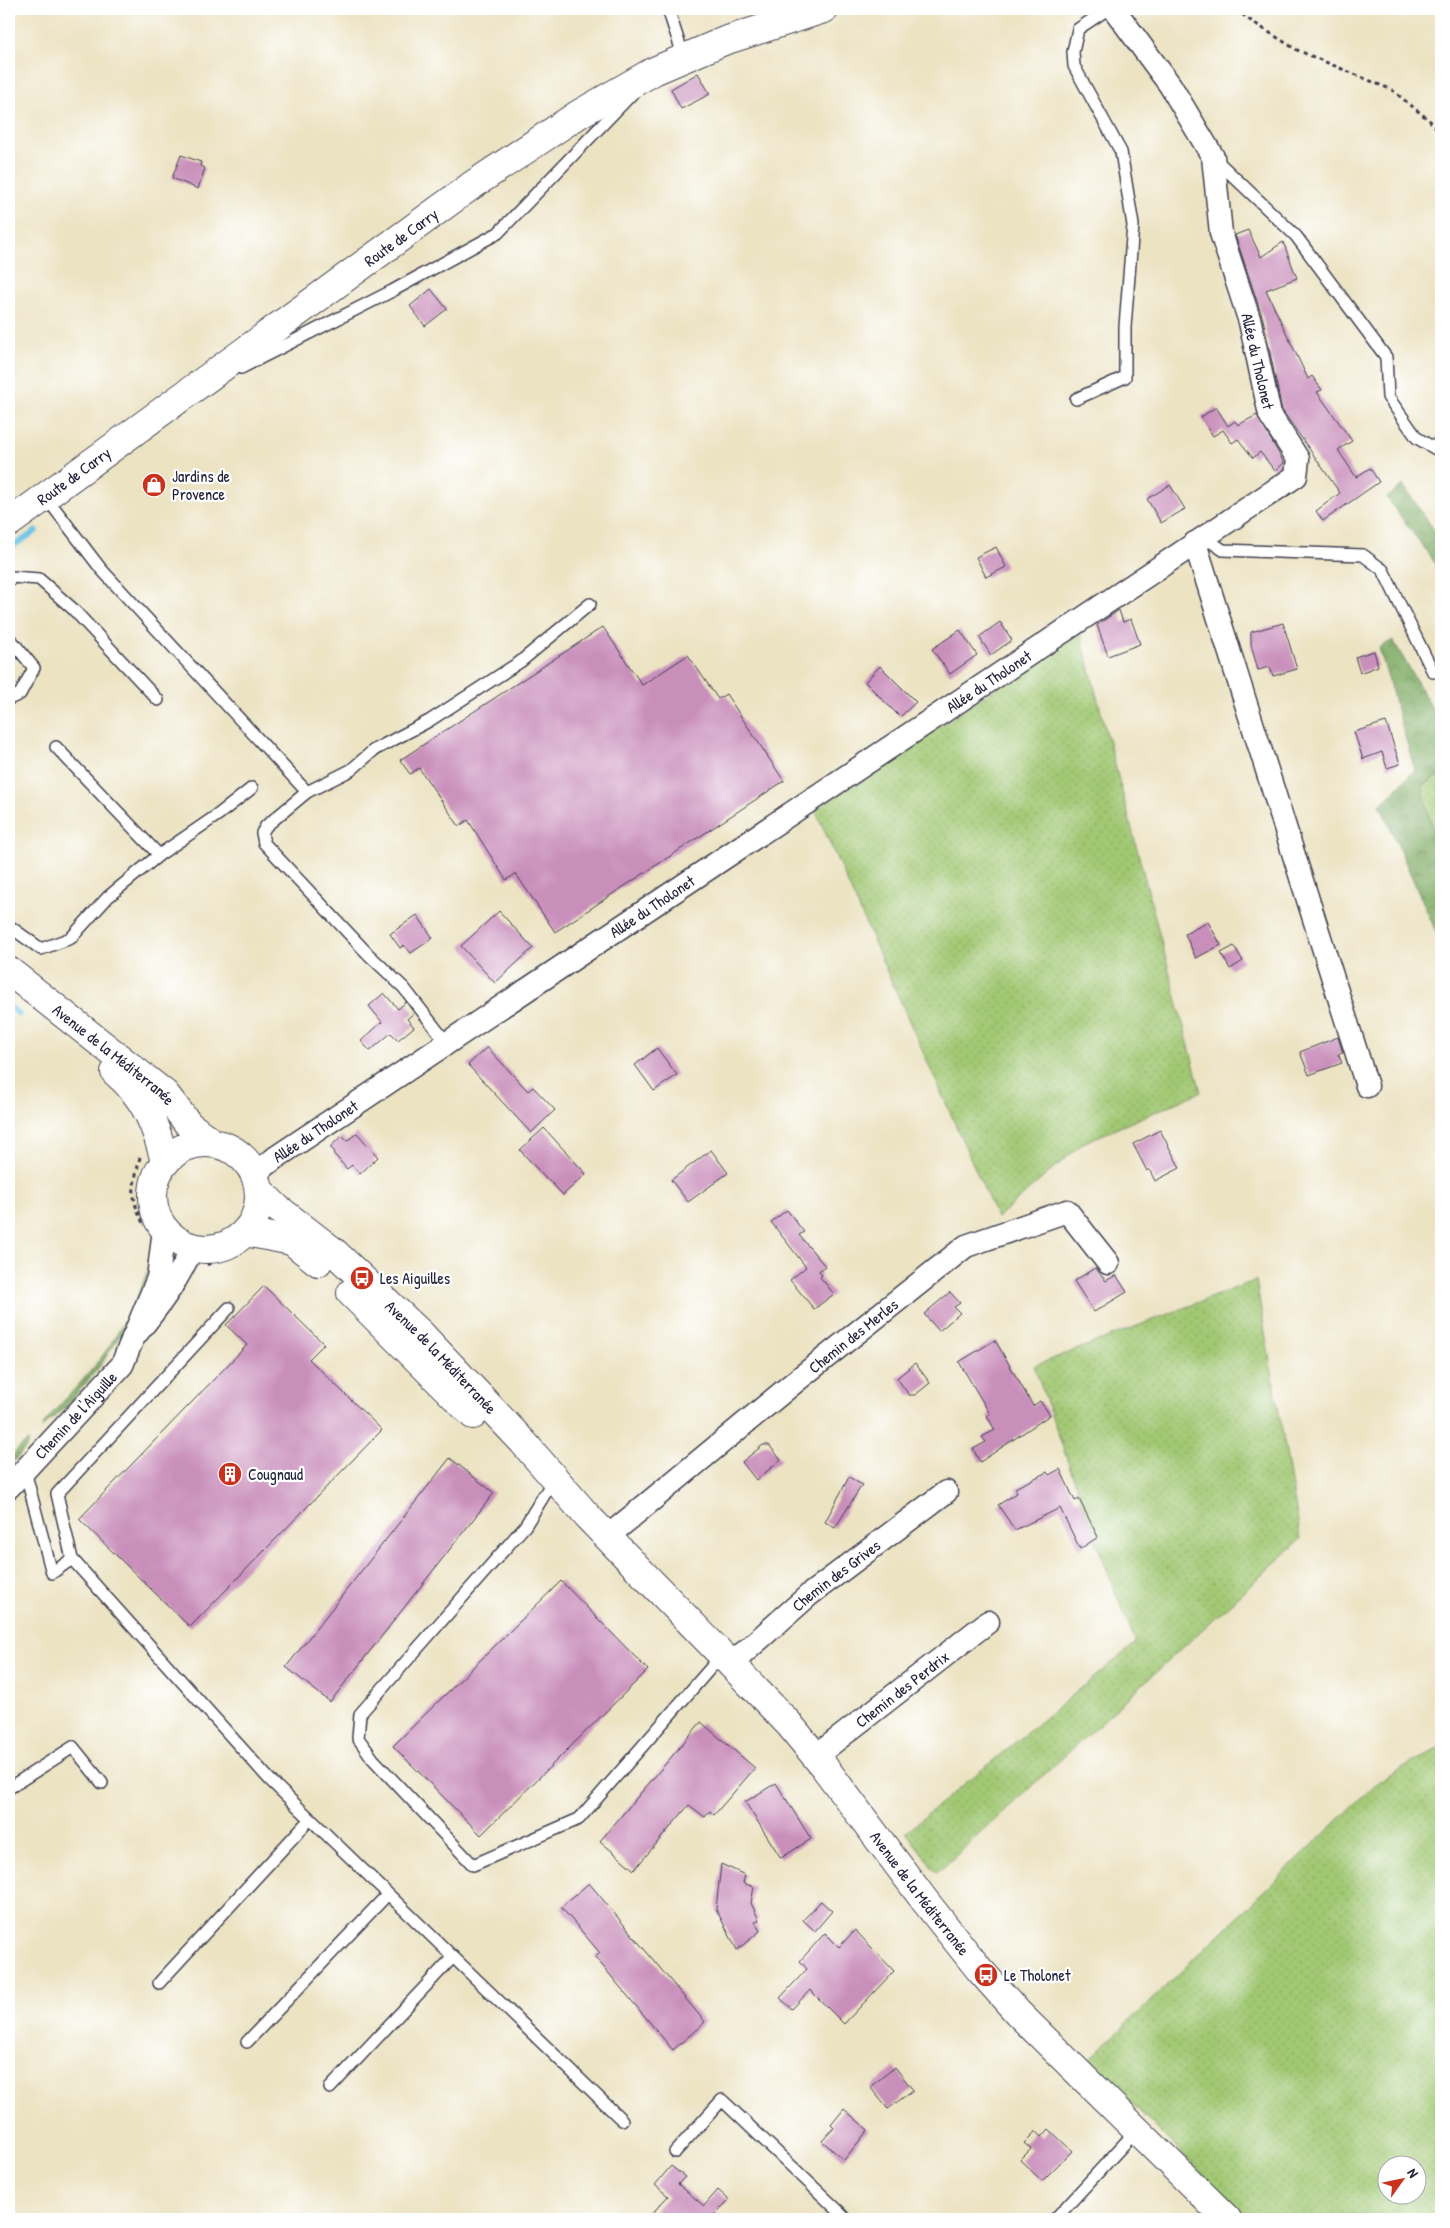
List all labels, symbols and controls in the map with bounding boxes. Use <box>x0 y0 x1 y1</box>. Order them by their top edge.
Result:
street label: Route de Carry <box>360 203 442 271</box>
street label: Allée du Tholonet <box>1236 311 1280 412</box>
street label: Route de Carry <box>32 441 115 510</box>
place label: Jardins de Provence <box>172 465 230 505</box>
shop icon: Jardins de Provence <box>141 472 167 498</box>
street label: Allée du Tholonet <box>942 645 1036 718</box>
street label: Allée du Tholonet <box>605 870 699 943</box>
street label: Avenue de la Méditerranée <box>48 999 181 1110</box>
street label: Allée du Tholonet <box>268 1094 363 1167</box>
bus stop icon: Les Aiguilles <box>349 1265 375 1291</box>
place label: Les Aiguilles <box>380 1267 450 1289</box>
street label: Chemin des Merles <box>804 1293 903 1378</box>
street label: Avenue de la Méditerranée <box>381 1295 502 1419</box>
street label: Chemin de l'Aiguille <box>29 1366 122 1464</box>
building icon: Cougnaud <box>217 1461 243 1487</box>
place label: Cougnaud <box>248 1463 303 1485</box>
street label: Chemin des Grives <box>787 1534 885 1616</box>
street label: Chemin des Perdrix <box>851 1646 953 1732</box>
street label: Avenue de la Méditerranée <box>865 1827 975 1960</box>
bus stop icon: Le Tholonet <box>973 1962 999 1988</box>
place label: Le Tholonet <box>1004 1964 1071 1986</box>
north arrow <box>1378 2156 1428 2206</box>
text: N <box>1403 2164 1424 2181</box>

